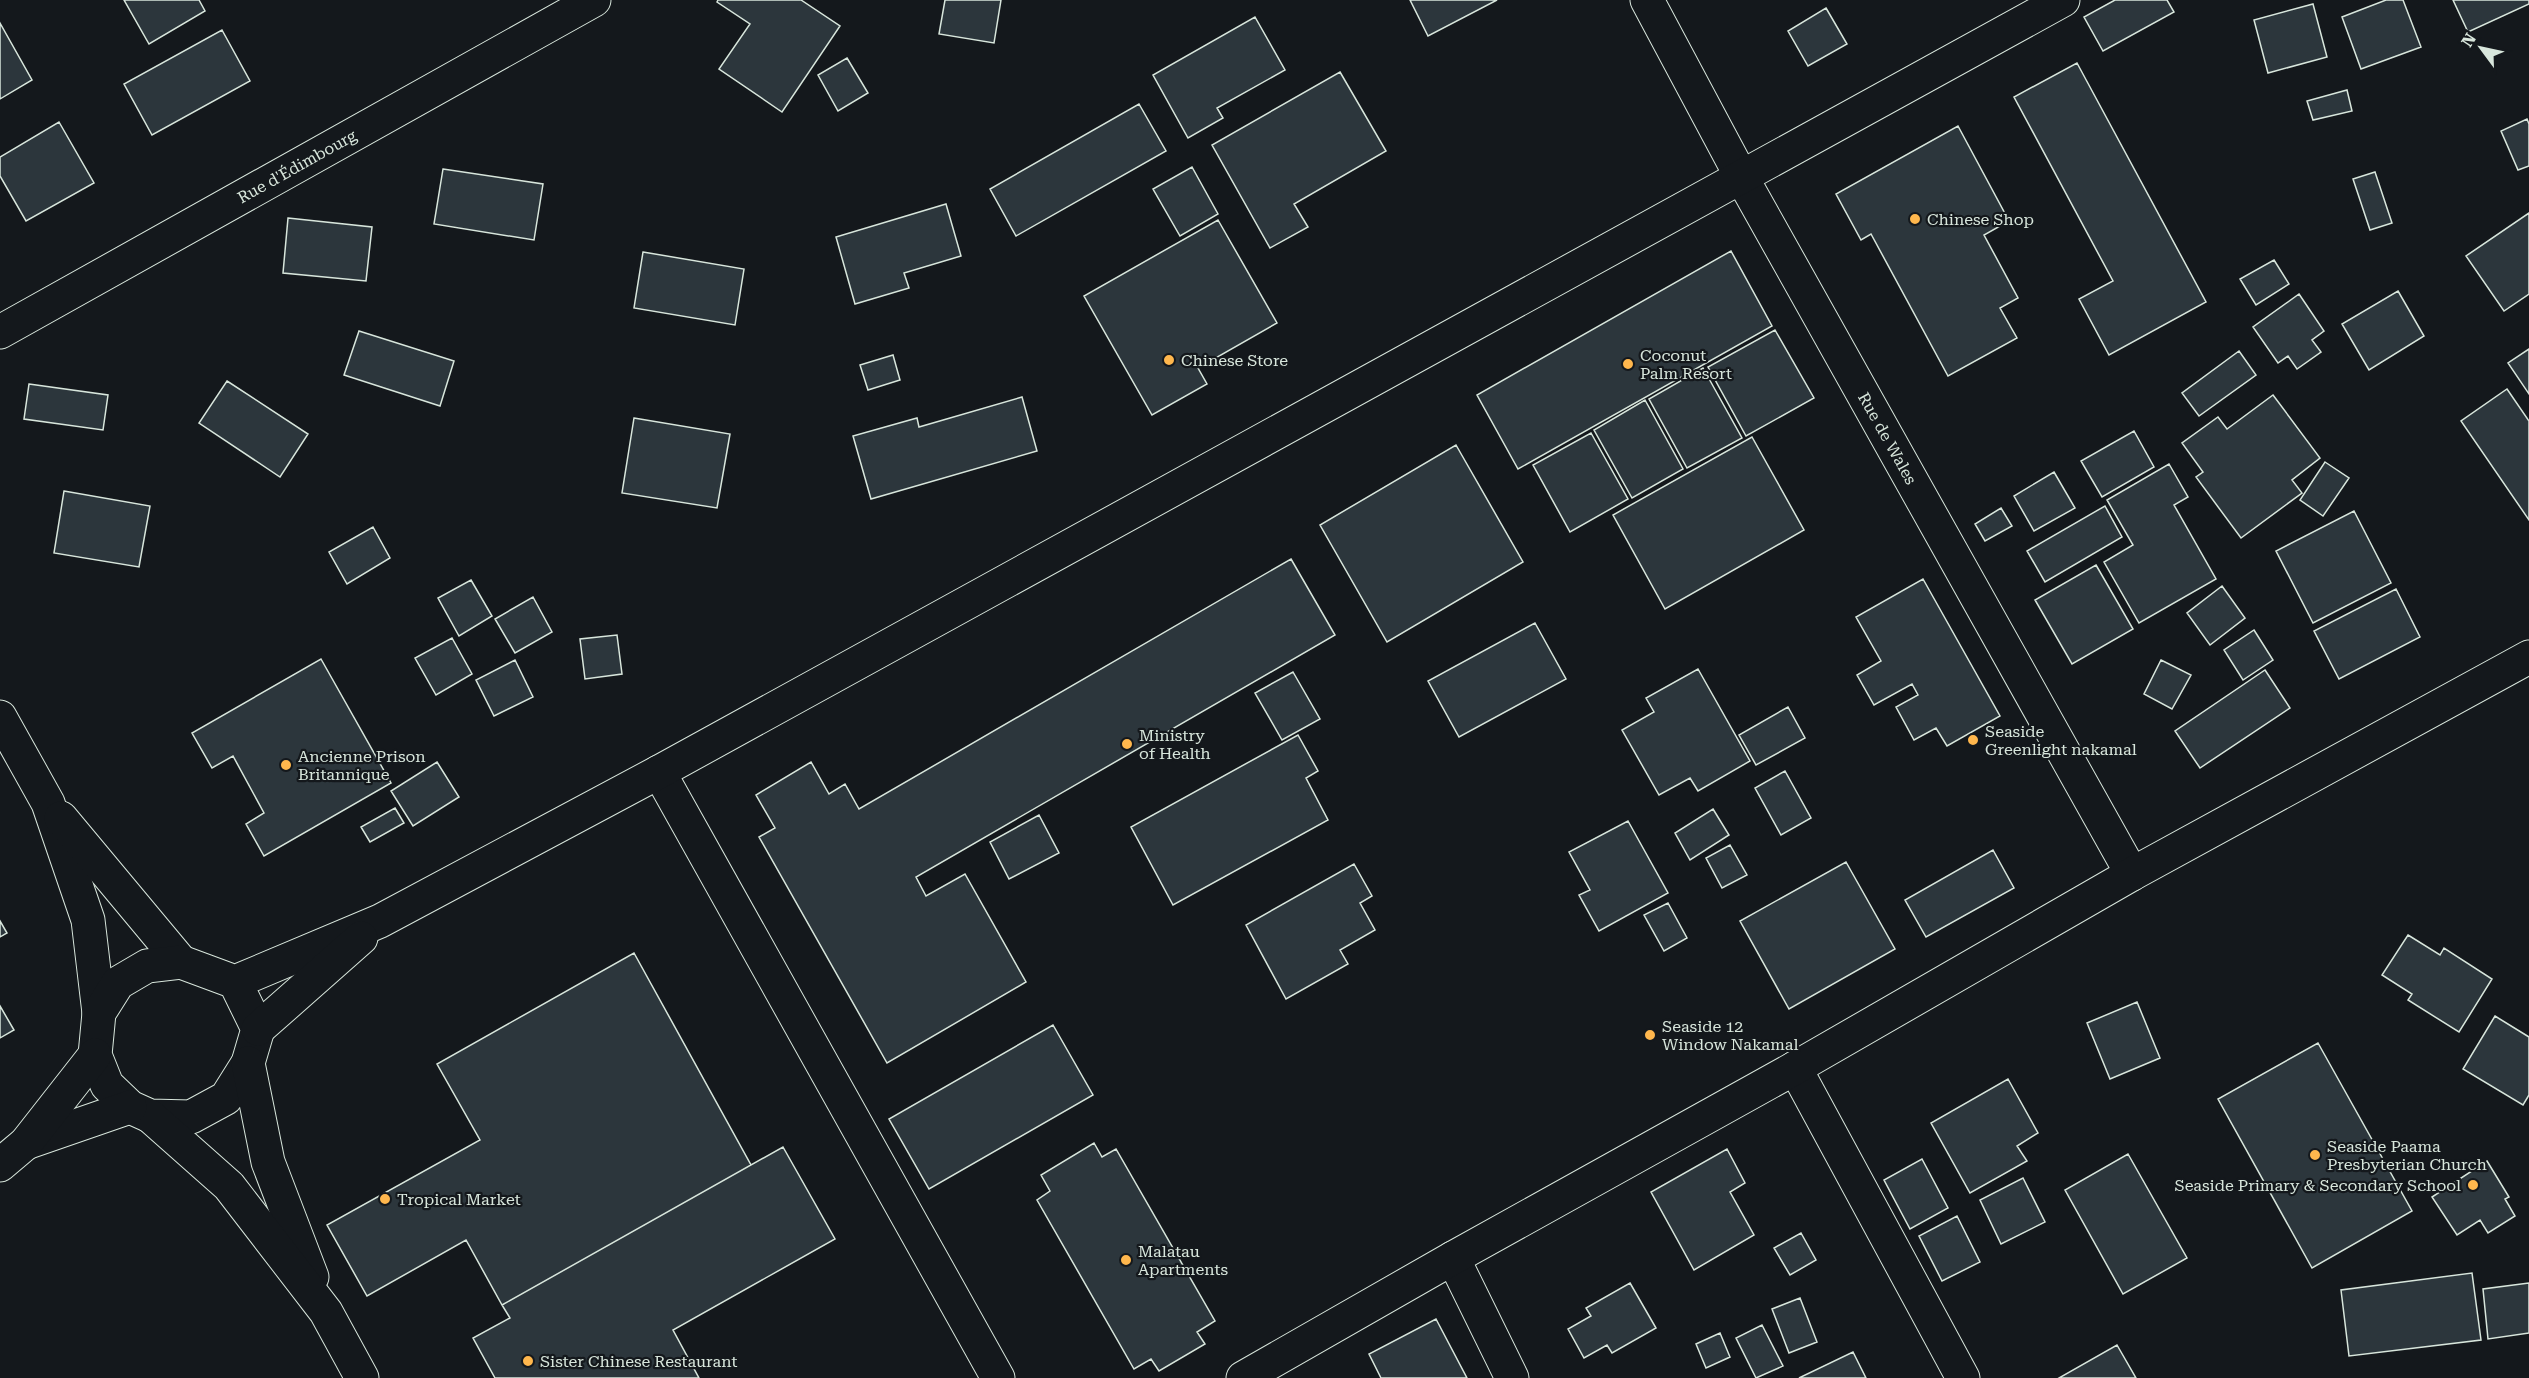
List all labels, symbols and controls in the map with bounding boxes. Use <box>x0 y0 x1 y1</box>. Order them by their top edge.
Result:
north arrow <box>2451 18 2511 78</box>
text: N <box>2458 30 2480 50</box>
street label: Rue d'Édimbourg <box>234 125 360 207</box>
place label: Chinese Shop <box>1927 210 2034 229</box>
marker: Chinese Shop <box>1908 212 1922 226</box>
place label: Coconut Palm Resort <box>1640 346 1732 383</box>
place label: Chinese Store <box>1181 351 1288 370</box>
marker: Chinese Store <box>1162 353 1176 367</box>
marker: Coconut Palm Resort <box>1621 357 1635 371</box>
street label: Rue de Wales <box>1854 389 1921 488</box>
place label: Seaside Greenlight nakamal <box>1985 722 2137 759</box>
place label: Ministry of Health <box>1139 726 1211 763</box>
marker: Seaside Greenlight nakamal <box>1966 733 1980 747</box>
marker: Ministry of Health <box>1120 737 1134 751</box>
place label: Ancienne Prison Britannique <box>298 747 426 784</box>
marker: Ancienne Prison Britannique <box>279 758 293 772</box>
place label: Seaside 12 Window Nakamal <box>1662 1017 1798 1054</box>
marker: Seaside 12 Window Nakamal <box>1643 1028 1657 1042</box>
place label: Seaside Paama Presbyterian Church <box>2327 1137 2487 1174</box>
marker: Seaside Paama Presbyterian Church <box>2308 1148 2322 1162</box>
place label: Seaside Primary & Secondary School <box>2174 1176 2461 1195</box>
marker: Seaside Primary & Secondary School <box>2466 1178 2480 1192</box>
place label: Tropical Market <box>397 1190 521 1209</box>
marker: Tropical Market <box>378 1192 392 1206</box>
place label: Malatau Apartments <box>1138 1242 1229 1279</box>
marker: Malatau Apartments <box>1119 1253 1133 1267</box>
place label: Sister Chinese Restaurant <box>540 1352 737 1371</box>
marker: Sister Chinese Restaurant <box>521 1354 535 1368</box>

